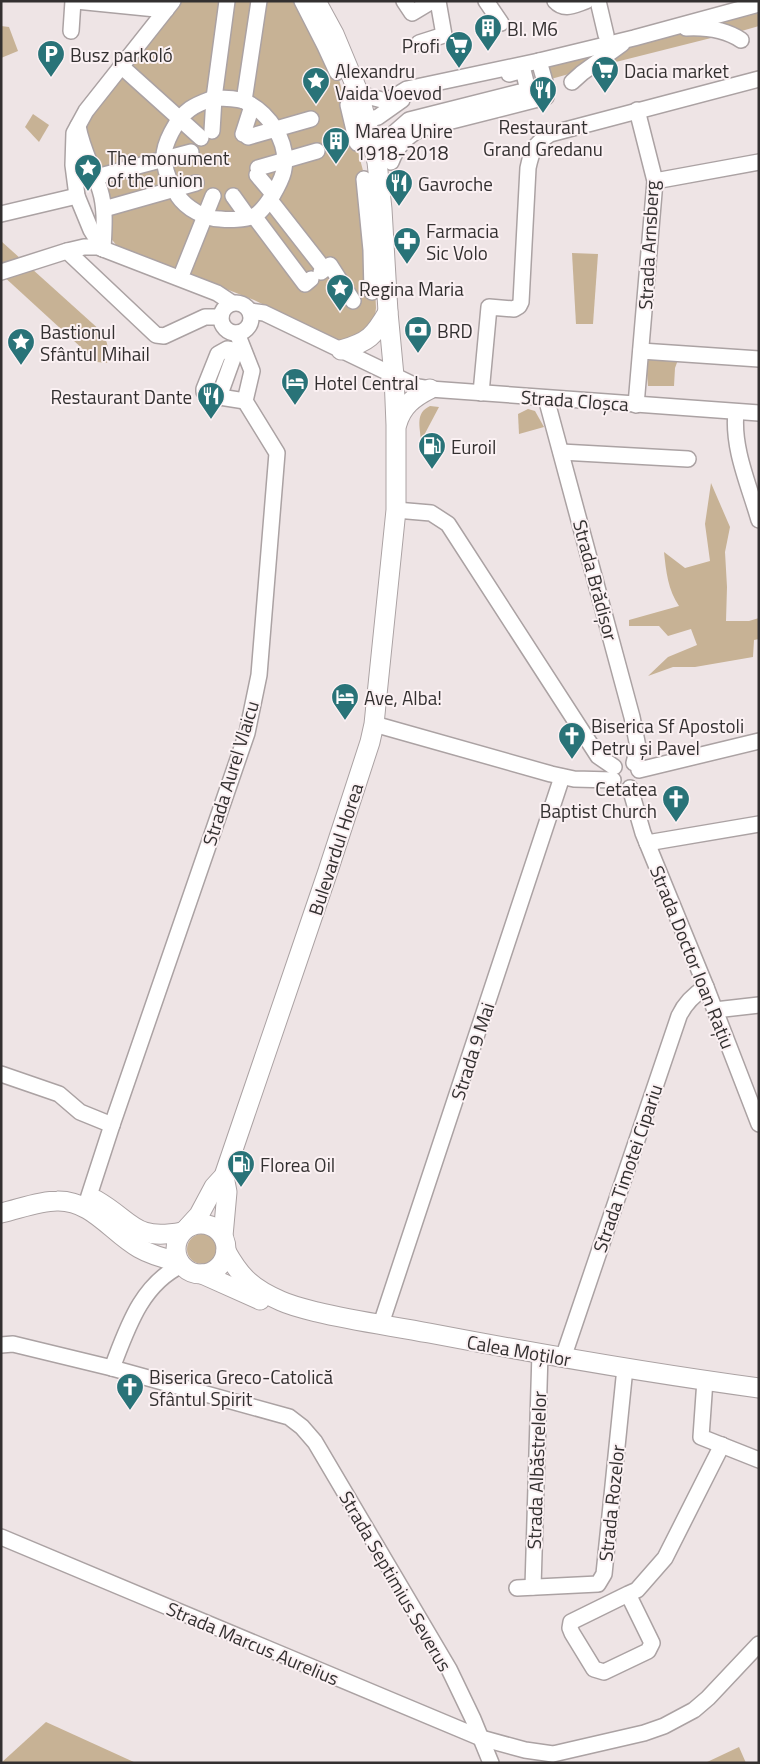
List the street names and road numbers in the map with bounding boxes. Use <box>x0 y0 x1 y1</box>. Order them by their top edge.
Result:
street label: Strada Arnsberg <box>630 179 666 310</box>
street label: Strada Cloșca <box>520 382 630 418</box>
street label: Strada Brădișor <box>566 516 626 644</box>
street label: Strada Aurel Vlaicu <box>194 697 266 849</box>
street label: Bulevardul Horea <box>300 779 370 919</box>
street label: Strada Doctor Ioan Rațiu <box>643 861 743 1053</box>
street label: Strada 9 Mai <box>443 998 501 1104</box>
street label: Strada Timotei Cipariu <box>585 1080 669 1256</box>
street label: Calea Moților <box>465 1327 574 1373</box>
street label: Strada Albăstrelelor <box>519 1390 553 1550</box>
street label: Strada Rozelor <box>590 1443 632 1563</box>
street label: Strada Septimius Severus <box>332 1485 460 1677</box>
street label: Strada Marcus Aurelius <box>162 1594 344 1693</box>

